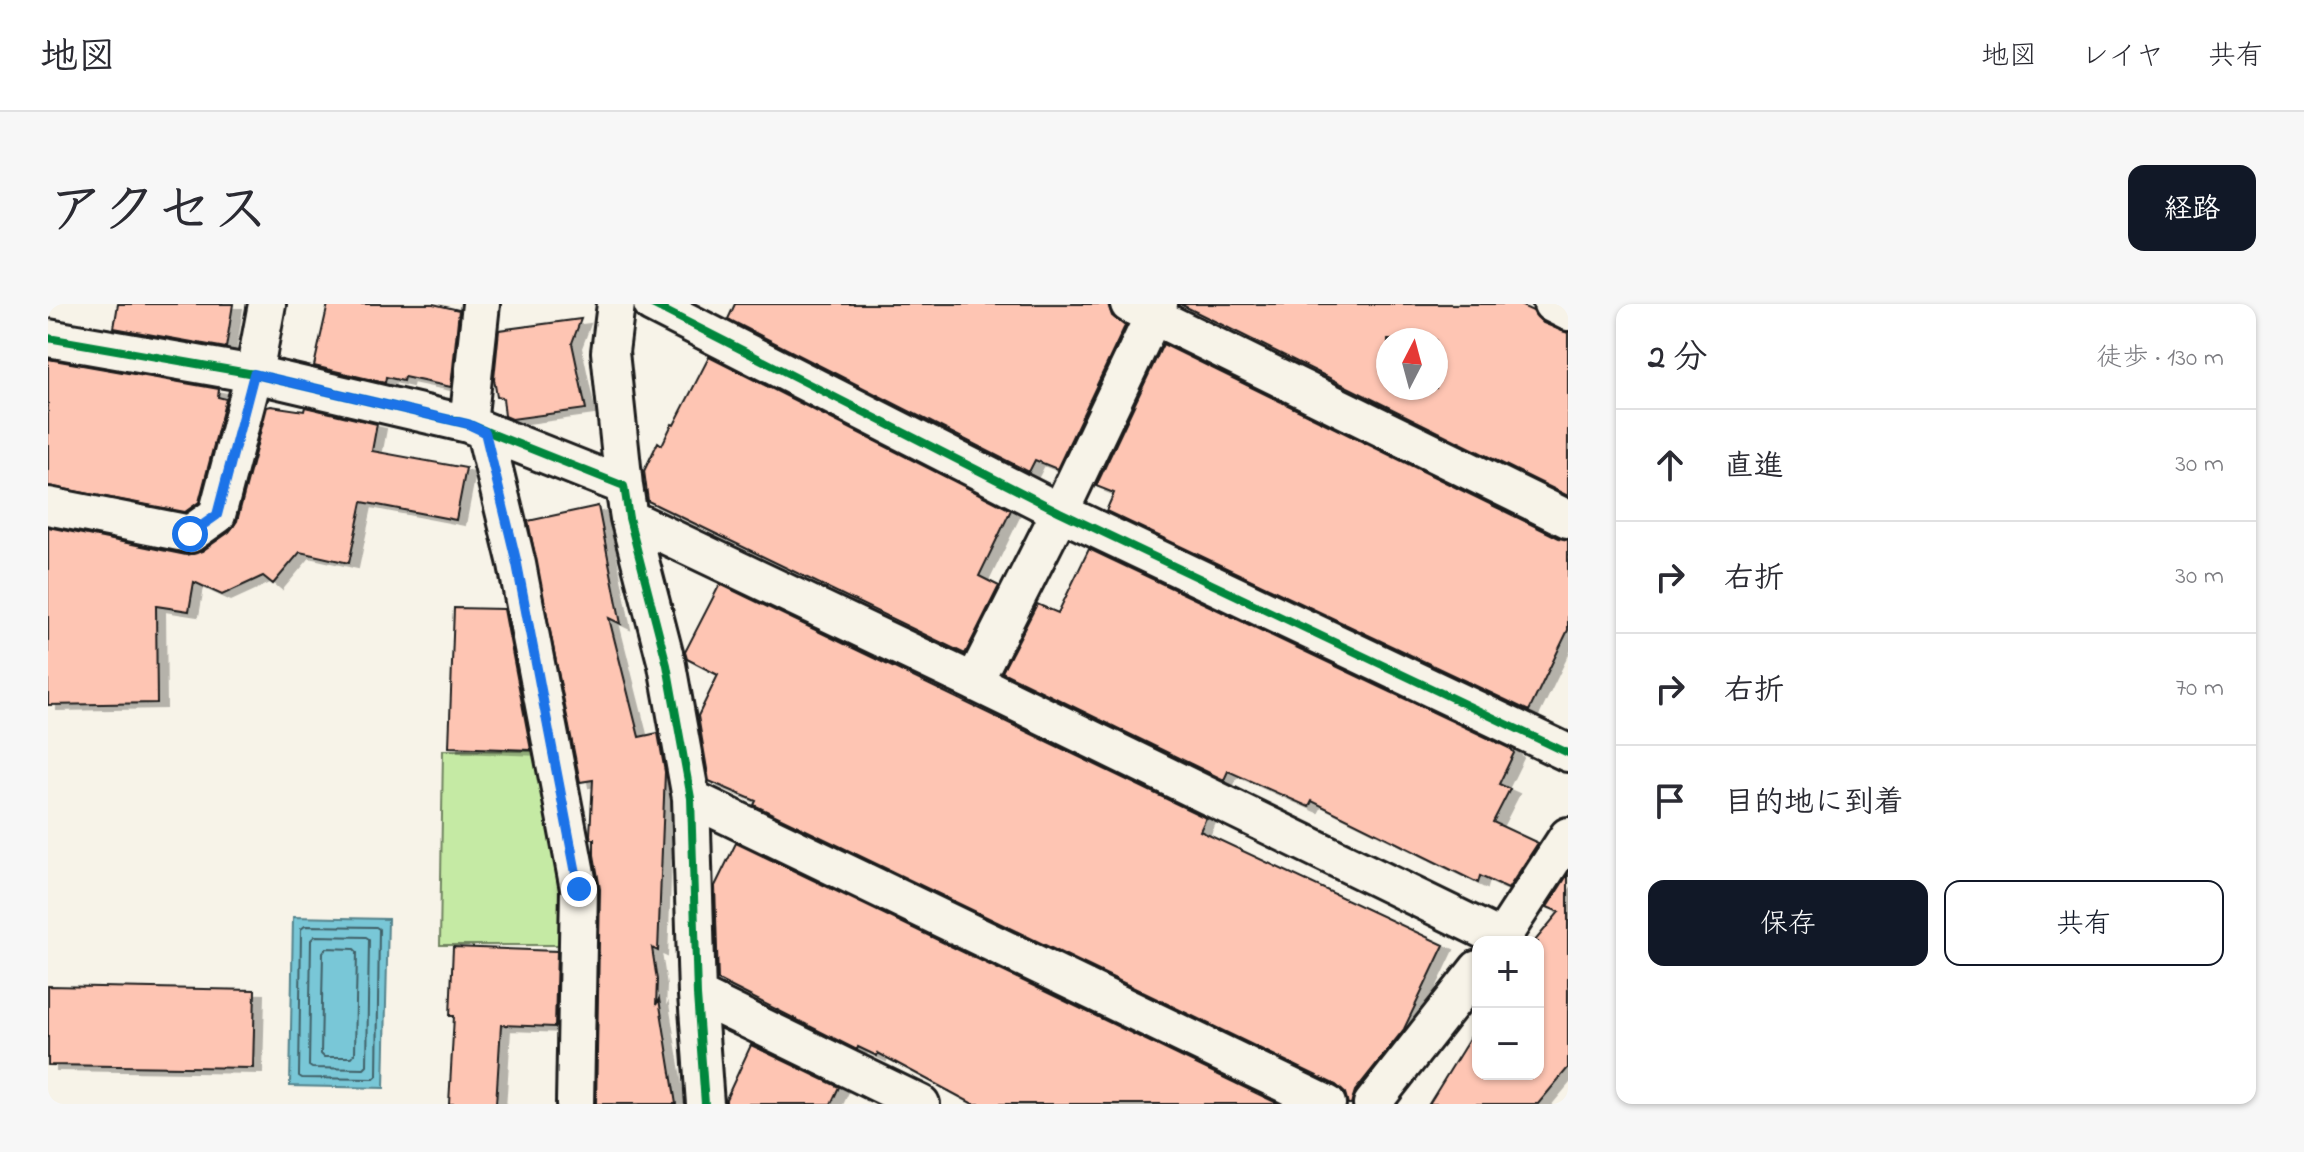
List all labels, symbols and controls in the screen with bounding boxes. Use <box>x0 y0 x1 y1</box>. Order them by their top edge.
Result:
text: 地図 <box>40 31 116 87</box>
text: 地図 <box>1981 37 2037 78</box>
text: レイヤ <box>2081 37 2164 78</box>
text: 共有 <box>2208 37 2264 78</box>
button: 経路 <box>2128 165 2256 251</box>
text: アクセス <box>48 173 269 254</box>
north arrow <box>1376 328 1448 400</box>
text: 2 分 <box>1648 334 1707 384</box>
text: 徒歩 · 130 m <box>2097 340 2224 378</box>
icon: ahead <box>1648 443 1692 487</box>
text: 直進 <box>1724 446 1784 490</box>
text: 30 m <box>2175 446 2224 484</box>
route start <box>172 516 208 552</box>
icon: right <box>1648 555 1692 599</box>
text: 右折 <box>1724 558 1784 602</box>
text: 30 m <box>2175 558 2224 596</box>
icon: right <box>1648 667 1692 711</box>
text: 右折 <box>1724 670 1784 714</box>
text: 70 m <box>2175 670 2224 708</box>
icon: arrive <box>1648 779 1692 823</box>
text: 目的地に到着 <box>1724 782 1904 826</box>
route end <box>561 871 597 907</box>
button: 保存 <box>1648 880 1928 966</box>
button: 共有 <box>1944 880 2224 966</box>
map controls <box>1472 936 1544 1080</box>
button: + <box>1472 936 1544 1008</box>
button: − <box>1472 1008 1544 1080</box>

